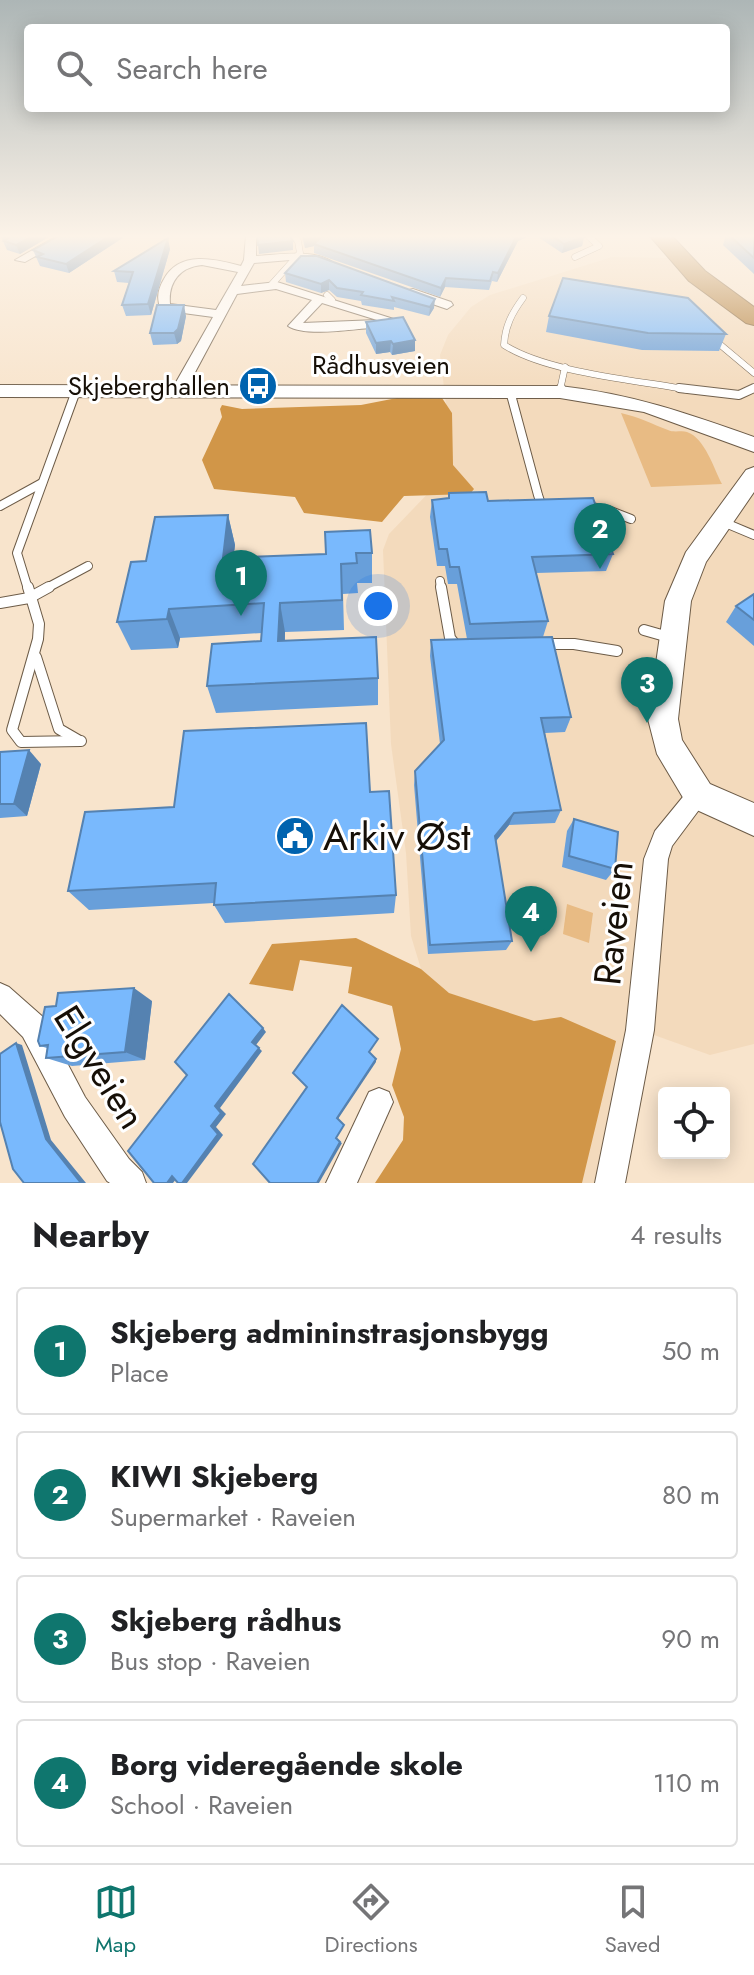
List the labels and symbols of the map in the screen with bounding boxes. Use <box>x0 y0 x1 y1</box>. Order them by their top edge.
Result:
street label: Rådhusveien <box>312 346 450 384</box>
bus stop icon: Skjeberghallen <box>237 365 279 407</box>
place label: Skjeberghallen <box>68 367 230 405</box>
pin: 2 <box>574 503 626 569</box>
pin: 1 <box>215 550 267 616</box>
your location <box>358 586 398 626</box>
pin: 3 <box>621 657 673 723</box>
place label: Arkiv Øst <box>323 809 470 864</box>
public building icon: Arkiv Øst <box>274 815 316 857</box>
street label: Raveien <box>579 858 647 988</box>
pin: 4 <box>505 886 557 952</box>
street label: Elgveien <box>41 995 159 1139</box>

